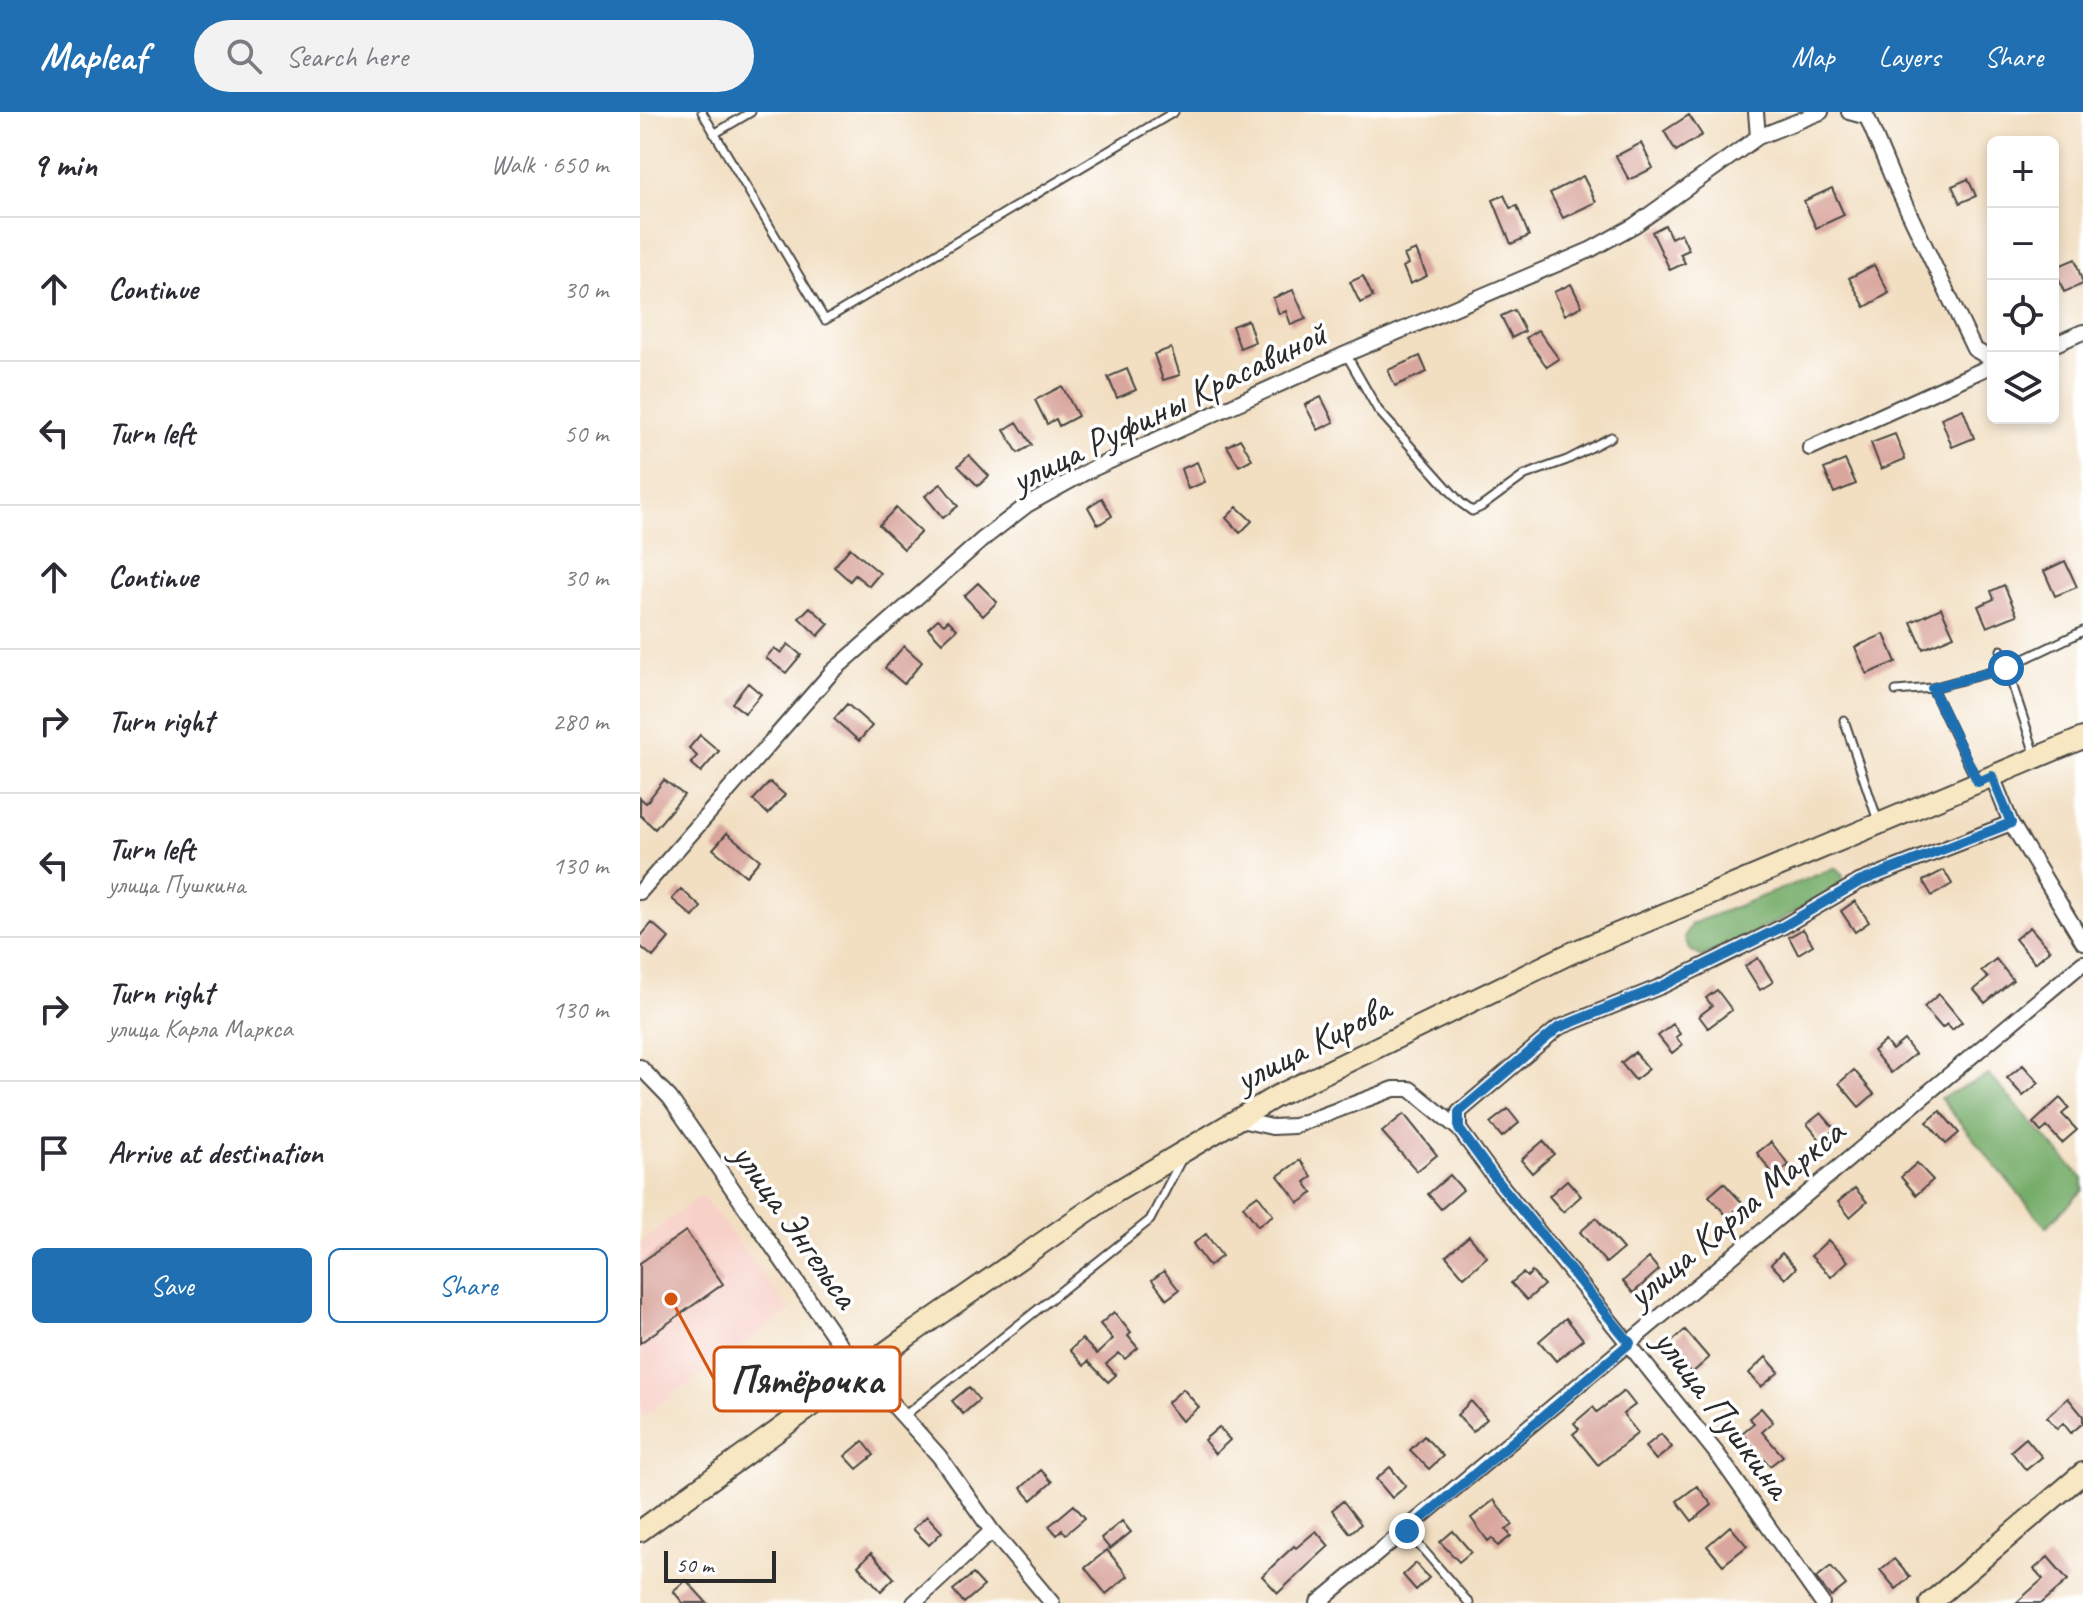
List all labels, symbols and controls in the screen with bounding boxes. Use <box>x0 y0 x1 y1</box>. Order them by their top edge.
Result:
search box <box>194 20 754 92</box>
text: Mapleaf <box>40 33 146 80</box>
icon: search <box>222 34 266 78</box>
text: Search here <box>286 37 408 75</box>
text: Map <box>1792 39 1835 74</box>
text: Layers <box>1879 39 1940 74</box>
text: Share <box>1984 39 2043 74</box>
map controls <box>1987 136 2059 424</box>
button: + <box>1987 136 2059 208</box>
text: 9 min <box>32 143 97 186</box>
text: Walk · 650 m <box>491 148 608 181</box>
button: − <box>1987 208 2059 280</box>
icon: ahead <box>32 267 76 311</box>
text: Continue <box>108 270 198 308</box>
text: 30 m <box>564 273 608 306</box>
button: locate <box>1987 280 2059 352</box>
street label: улица Руфины Красавиной <box>1001 309 1336 504</box>
button: layers <box>1987 352 2059 424</box>
icon: left <box>32 411 76 455</box>
text: Turn left <box>108 414 195 452</box>
text: 50 m <box>564 417 608 450</box>
icon: ahead <box>32 555 76 599</box>
text: Continue <box>108 558 198 596</box>
text: 30 m <box>564 561 608 594</box>
route start <box>1988 650 2024 686</box>
icon: right <box>32 699 76 743</box>
text: Turn right <box>108 702 213 740</box>
text: 280 m <box>552 705 608 738</box>
text: Turn left <box>108 830 195 868</box>
icon: left <box>32 843 76 887</box>
text: 130 m <box>552 849 608 882</box>
text: улица Пушкина <box>108 868 245 901</box>
text: Turn right <box>108 974 213 1012</box>
street label: улица Кирова <box>1225 983 1401 1103</box>
icon: right <box>32 987 76 1031</box>
text: 130 m <box>552 993 608 1026</box>
text: улица Карла Маркса <box>108 1012 293 1045</box>
street label: улица Карла Маркса <box>1615 1107 1856 1319</box>
icon: arrive <box>32 1131 76 1175</box>
street label: улица Энгельса <box>720 1132 871 1319</box>
text: Arrive at destination <box>108 1134 323 1172</box>
button: Save <box>32 1248 312 1323</box>
button: Share <box>328 1248 608 1323</box>
street label: улица Пушкина <box>1642 1317 1804 1510</box>
callout: Пятёрочка <box>714 1347 900 1411</box>
text: Пятёрочка <box>730 1355 886 1405</box>
route end <box>1389 1513 1425 1549</box>
scale bar <box>664 1547 776 1583</box>
text: 50 m <box>676 1551 713 1579</box>

